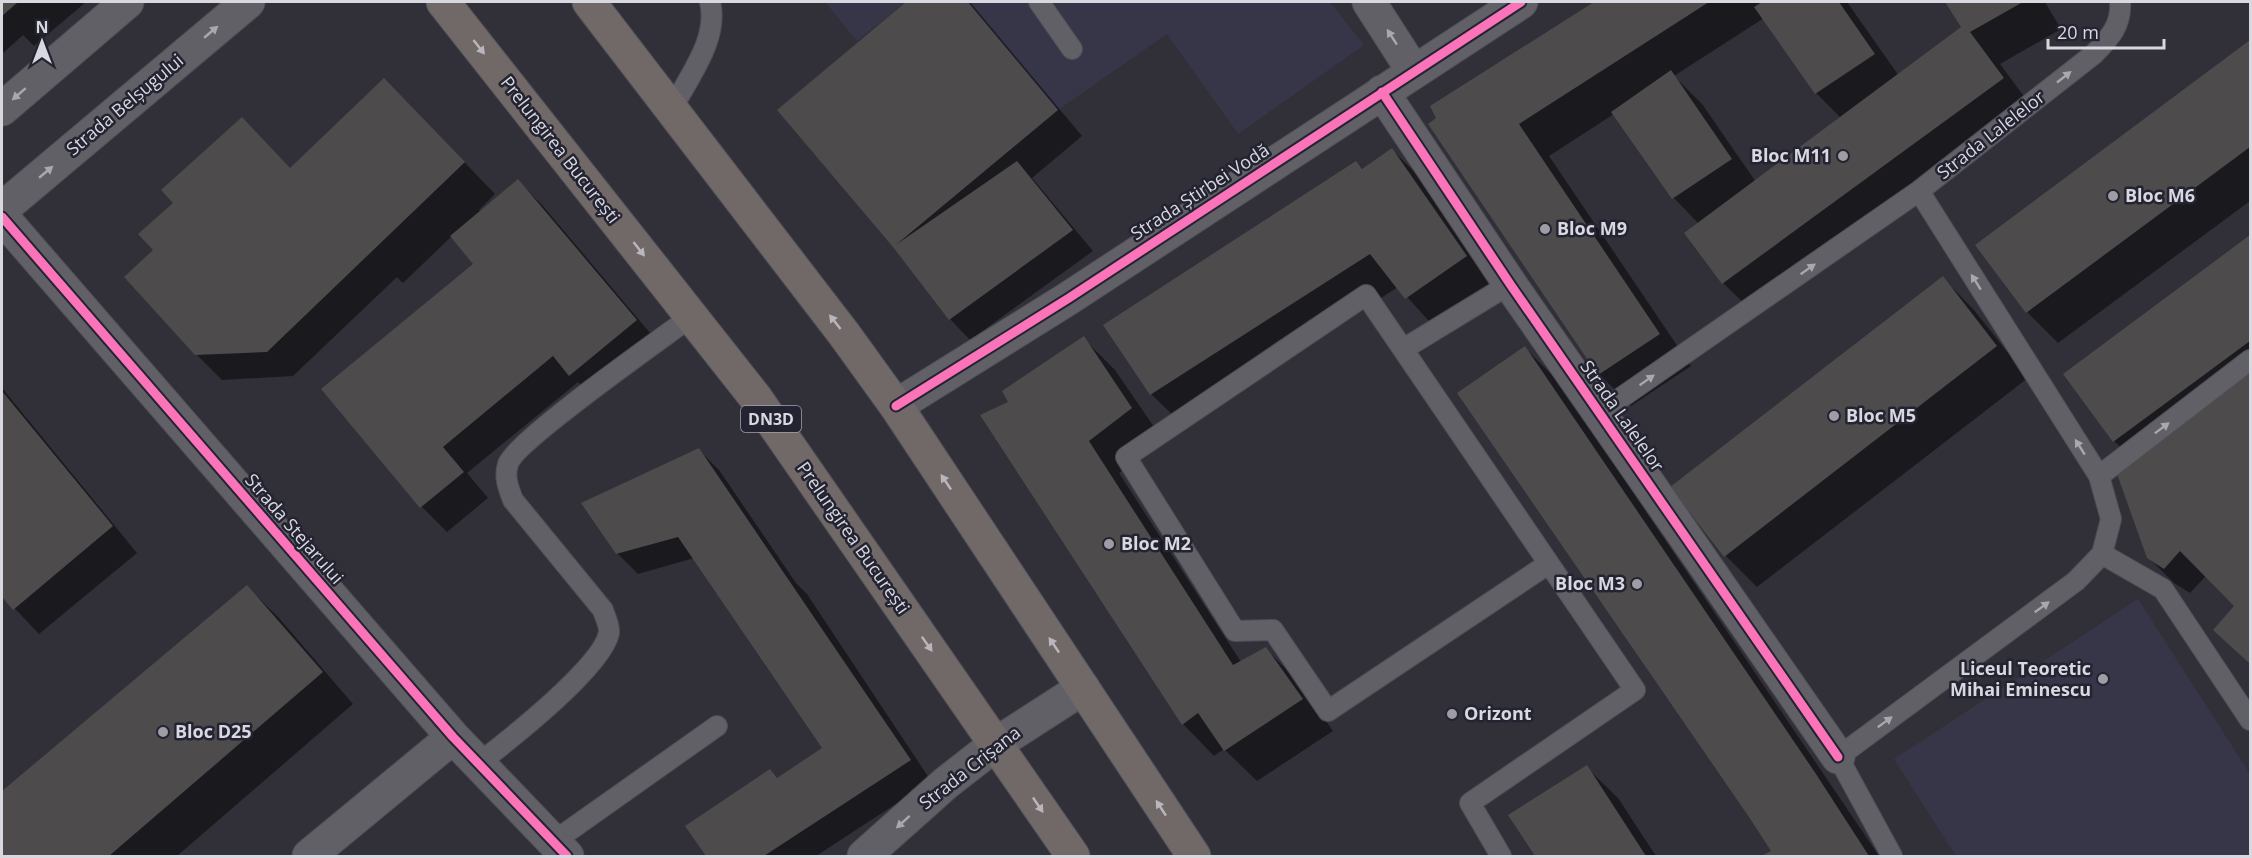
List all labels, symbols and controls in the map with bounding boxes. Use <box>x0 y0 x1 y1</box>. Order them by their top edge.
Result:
north arrow <box>12 12 72 72</box>
scale bar <box>2048 12 2164 50</box>
text: N <box>35 16 49 38</box>
text: 20 m <box>2057 20 2099 44</box>
one-way arrow <box>203 26 219 39</box>
one-way arrow <box>1386 28 1397 45</box>
one-way arrow <box>472 40 485 55</box>
street label: Strada Belșugului <box>61 48 188 160</box>
street label: Prelungirea București <box>496 71 626 228</box>
one-way arrow <box>2057 72 2072 84</box>
street label: Strada Lalelelor <box>1931 84 2050 184</box>
one-way arrow <box>11 88 27 101</box>
street label: Strada Știrbei Vodă <box>1126 137 1273 245</box>
place label: Bloc M11 <box>1751 143 1831 167</box>
marker: Bloc M11 <box>1836 149 1850 163</box>
one-way arrow <box>38 165 54 178</box>
place label: Bloc M6 <box>2125 183 2195 207</box>
marker: Bloc M6 <box>2106 189 2120 203</box>
place label: Bloc M9 <box>1557 216 1627 240</box>
marker: Bloc M9 <box>1538 222 1552 236</box>
one-way arrow <box>633 242 645 257</box>
one-way arrow <box>1799 263 1815 275</box>
one-way arrow <box>1971 274 1982 290</box>
one-way arrow <box>829 314 842 330</box>
street label: Strada Lalelelor <box>1575 355 1671 476</box>
one-way arrow <box>1639 374 1655 386</box>
place label: Bloc M5 <box>1846 403 1916 427</box>
road number: DN3D <box>741 406 801 432</box>
marker: Bloc M5 <box>1827 409 1841 423</box>
one-way arrow <box>2154 423 2169 435</box>
one-way arrow <box>2075 439 2086 455</box>
street label: Prelungirea București <box>792 457 915 618</box>
street label: Strada Stejarului <box>240 468 349 589</box>
one-way arrow <box>941 474 952 491</box>
place label: Bloc M2 <box>1121 531 1191 555</box>
marker: Bloc M2 <box>1102 537 1116 551</box>
place label: Bloc M3 <box>1555 571 1625 595</box>
marker: Bloc M3 <box>1630 577 1644 591</box>
one-way arrow <box>2034 601 2049 613</box>
one-way arrow <box>921 636 933 652</box>
one-way arrow <box>1049 636 1060 653</box>
place label: Liceul Teoretic Mihai Eminescu <box>1950 656 2091 701</box>
marker: Liceul Teoretic Mihai Eminescu <box>2096 672 2110 686</box>
place label: Orizont <box>1464 701 1532 725</box>
marker: Orizont <box>1445 707 1459 721</box>
one-way arrow <box>1877 717 1892 729</box>
place label: Bloc D25 <box>175 719 252 743</box>
street label: Strada Crișana <box>914 720 1025 814</box>
marker: Bloc D25 <box>156 725 170 739</box>
one-way arrow <box>1032 796 1044 812</box>
one-way arrow <box>1156 800 1167 816</box>
one-way arrow <box>896 815 911 828</box>

